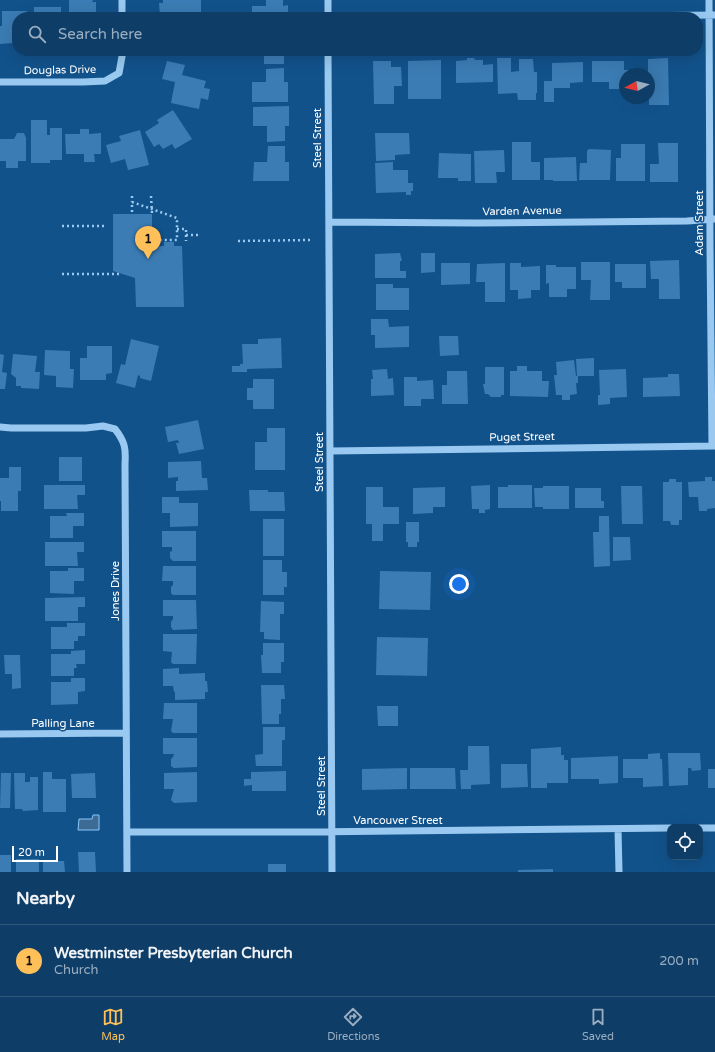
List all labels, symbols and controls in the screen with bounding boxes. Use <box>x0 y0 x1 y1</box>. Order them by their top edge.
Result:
search box <box>12 12 703 56</box>
icon: search <box>26 23 48 45</box>
text: Search here <box>58 25 142 43</box>
street label: Douglas Drive <box>24 63 96 77</box>
north arrow <box>619 68 655 104</box>
street label: Steel Street <box>311 108 324 168</box>
street label: Adam Street <box>693 190 706 256</box>
street label: Varden Avenue <box>482 204 562 218</box>
pin: 1 <box>135 226 161 259</box>
street label: Puget Street <box>489 430 555 444</box>
street label: Steel Street <box>313 432 326 492</box>
street label: Jones Drive <box>109 561 122 621</box>
your location <box>449 574 469 594</box>
street label: Palling Lane <box>31 717 95 730</box>
street label: Steel Street <box>315 756 328 816</box>
street label: Vancouver Street <box>353 814 443 827</box>
map controls <box>667 824 703 860</box>
button: locate <box>667 824 703 860</box>
scale bar <box>12 844 58 863</box>
text: 20 m <box>18 846 45 859</box>
text: Nearby <box>16 888 75 909</box>
text: Westminster Presbyterian Church <box>54 944 293 962</box>
text: 1 <box>25 953 33 969</box>
text: 200 m <box>659 953 699 969</box>
text: Church <box>54 962 98 978</box>
tab: Map <box>101 1006 125 1043</box>
tab: Directions <box>327 1006 380 1043</box>
tab: Saved <box>582 1006 614 1043</box>

